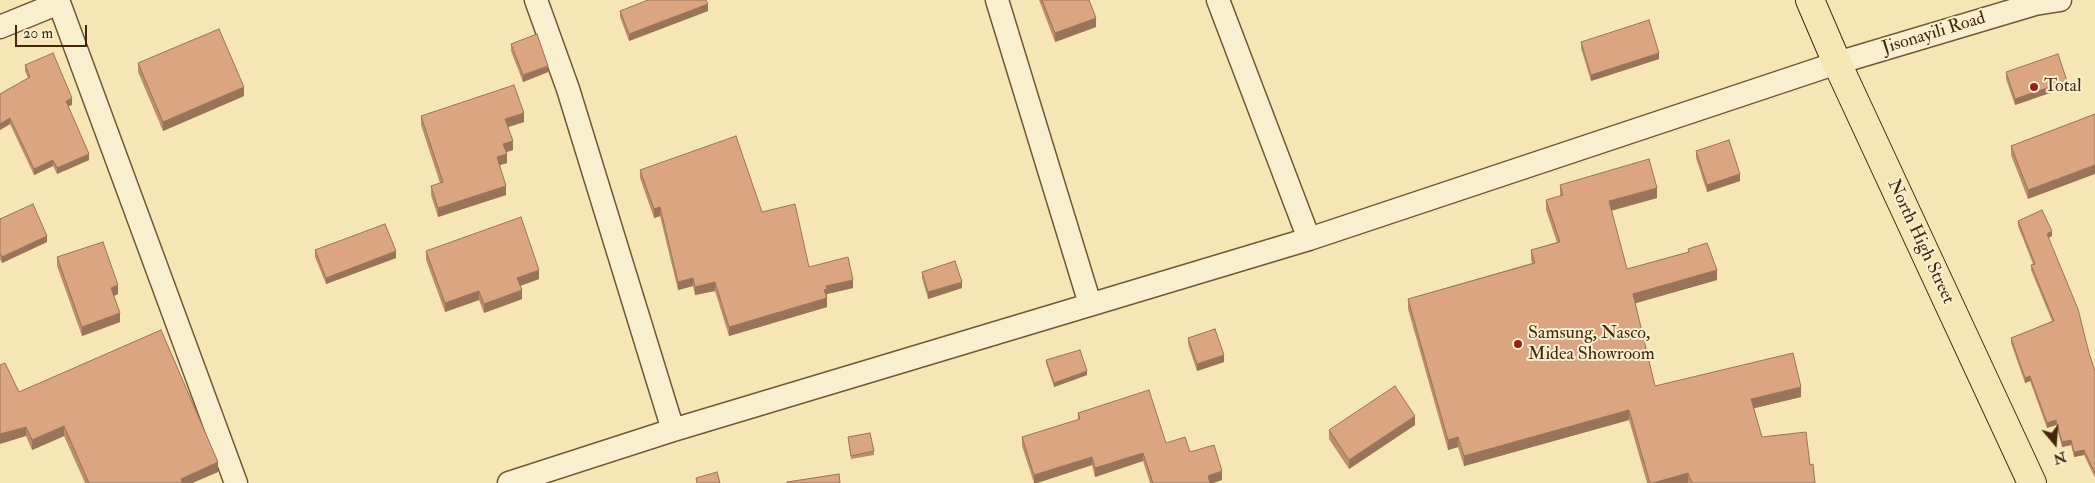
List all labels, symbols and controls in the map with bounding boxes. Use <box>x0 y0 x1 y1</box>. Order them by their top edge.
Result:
street label: Jisonayili Road <box>1880 8 1988 60</box>
scale bar <box>18 15 90 47</box>
text: 20 m <box>23 24 53 43</box>
place label: Total <box>2044 76 2082 98</box>
marker: Total <box>2028 81 2040 93</box>
street label: North High Street <box>1882 176 1958 308</box>
place label: Samsung, Nasco, Midea Showroom <box>1528 323 1655 366</box>
marker: Samsung, Nasco, Midea Showroom <box>1512 338 1524 350</box>
north arrow <box>2030 418 2080 468</box>
text: N <box>2051 448 2068 468</box>

